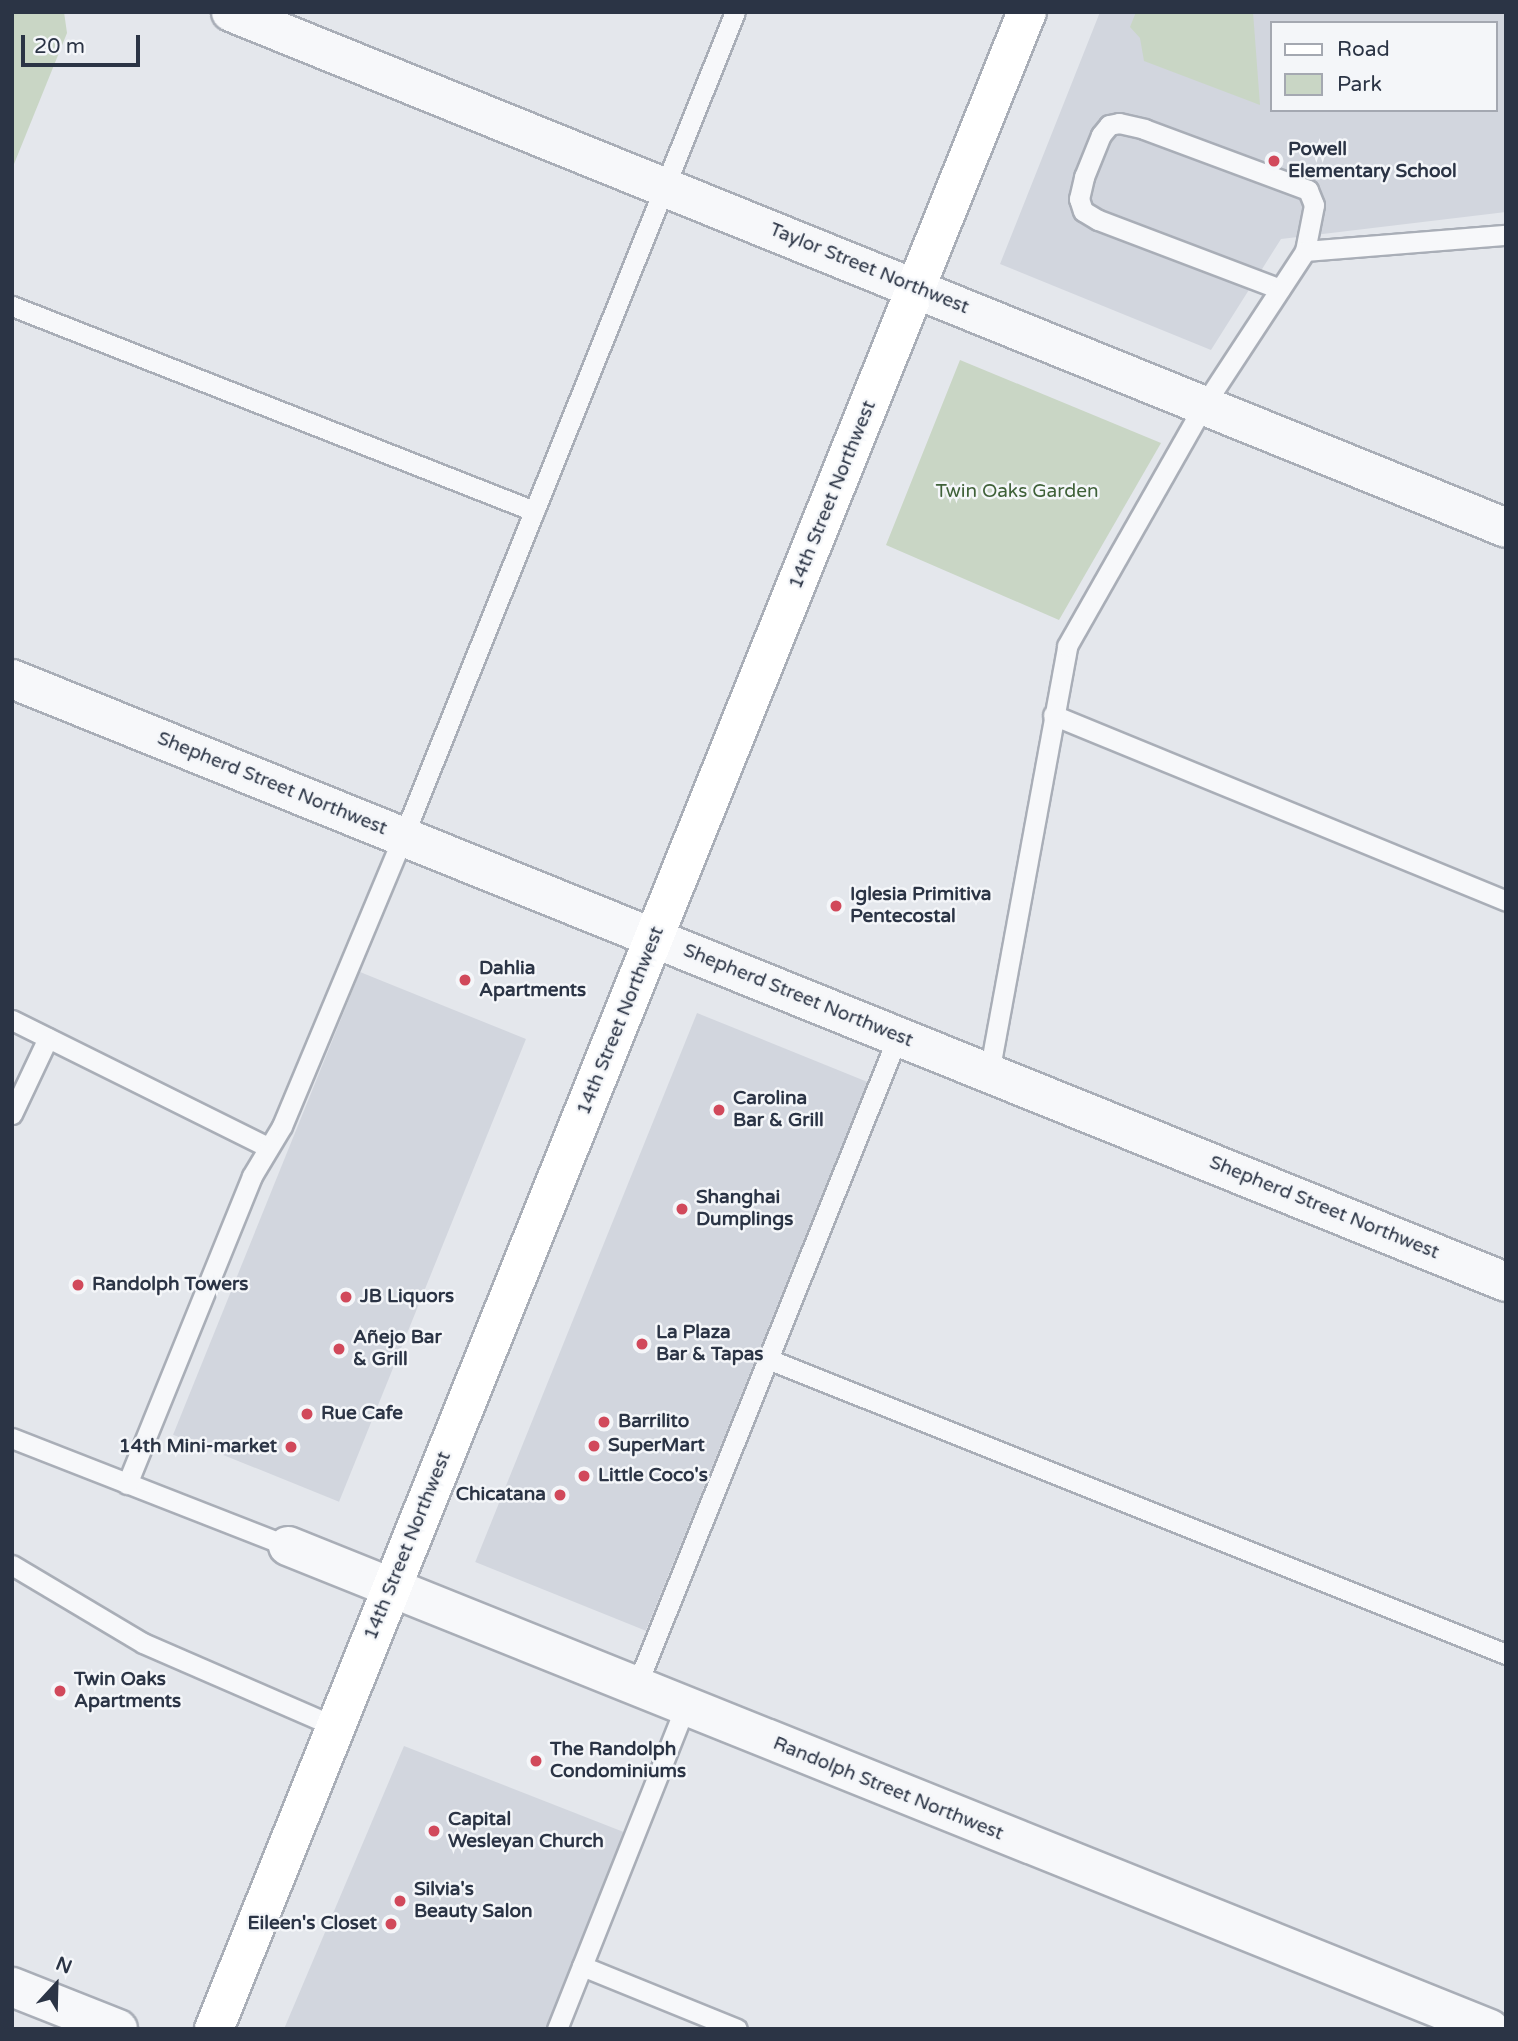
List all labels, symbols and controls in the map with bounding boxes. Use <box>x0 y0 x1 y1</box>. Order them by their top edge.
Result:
scale bar <box>24 21 144 65</box>
legend <box>1270 21 1497 112</box>
text: 20 m <box>34 34 85 59</box>
text: Road <box>1337 37 1390 62</box>
text: Park <box>1337 72 1382 97</box>
place label: Powell Elementary School <box>1288 139 1457 183</box>
marker: Powell Elementary School <box>1266 153 1282 169</box>
street label: Taylor Street Northwest <box>766 219 972 319</box>
street label: 14th Street Northwest <box>785 397 881 593</box>
park label: Twin Oaks Garden <box>935 481 1099 503</box>
street label: Shepherd Street Northwest <box>154 727 390 841</box>
place label: Iglesia Primitiva Pentecostal <box>850 884 992 928</box>
marker: Iglesia Primitiva Pentecostal <box>828 898 844 914</box>
street label: 14th Street Northwest <box>573 923 669 1119</box>
street label: Shepherd Street Northwest <box>680 939 916 1053</box>
place label: Dahlia Apartments <box>479 958 586 1002</box>
marker: Dahlia Apartments <box>457 972 473 988</box>
place label: Carolina Bar & Grill <box>733 1088 824 1132</box>
marker: Carolina Bar & Grill <box>711 1102 727 1118</box>
street label: Shepherd Street Northwest <box>1206 1151 1442 1265</box>
place label: Shanghai Dumplings <box>696 1187 793 1231</box>
marker: Shanghai Dumplings <box>674 1201 690 1217</box>
place label: Randolph Towers <box>92 1274 248 1296</box>
marker: Randolph Towers <box>70 1277 86 1293</box>
place label: JB Liquors <box>360 1286 454 1308</box>
marker: JB Liquors <box>338 1289 354 1305</box>
place label: La Plaza Bar & Tapas <box>656 1322 763 1366</box>
place label: Añejo Bar & Grill <box>353 1327 442 1371</box>
marker: La Plaza Bar & Tapas <box>634 1336 650 1352</box>
marker: Añejo Bar & Grill <box>331 1341 347 1357</box>
place label: Rue Cafe <box>321 1403 403 1425</box>
marker: Rue Cafe <box>299 1406 315 1422</box>
place label: Barrilito <box>618 1411 689 1433</box>
marker: Barrilito <box>596 1414 612 1430</box>
place label: SuperMart <box>608 1435 705 1457</box>
place label: 14th Mini-market <box>119 1436 277 1458</box>
marker: SuperMart <box>586 1438 602 1454</box>
marker: 14th Mini-market <box>283 1439 299 1455</box>
street label: 14th Street Northwest <box>360 1448 456 1644</box>
place label: Little Coco's <box>598 1465 708 1487</box>
marker: Little Coco's <box>576 1468 592 1484</box>
place label: Chicatana <box>456 1484 546 1506</box>
marker: Chicatana <box>552 1487 568 1503</box>
place label: Twin Oaks Apartments <box>74 1669 181 1713</box>
marker: Twin Oaks Apartments <box>52 1683 68 1699</box>
street label: Randolph Street Northwest <box>770 1732 1006 1846</box>
place label: The Randolph Condominiums <box>550 1739 686 1783</box>
marker: The Randolph Condominiums <box>528 1753 544 1769</box>
place label: Capital Wesleyan Church <box>448 1809 604 1853</box>
marker: Capital Wesleyan Church <box>426 1823 442 1839</box>
place label: Silvia's Beauty Salon <box>414 1879 533 1923</box>
marker: Silvia's Beauty Salon <box>392 1893 408 1909</box>
place label: Eileen's Closet <box>247 1913 377 1935</box>
marker: Eileen's Closet <box>383 1916 399 1932</box>
north arrow <box>21 1950 91 2020</box>
text: N <box>53 1952 75 1979</box>

